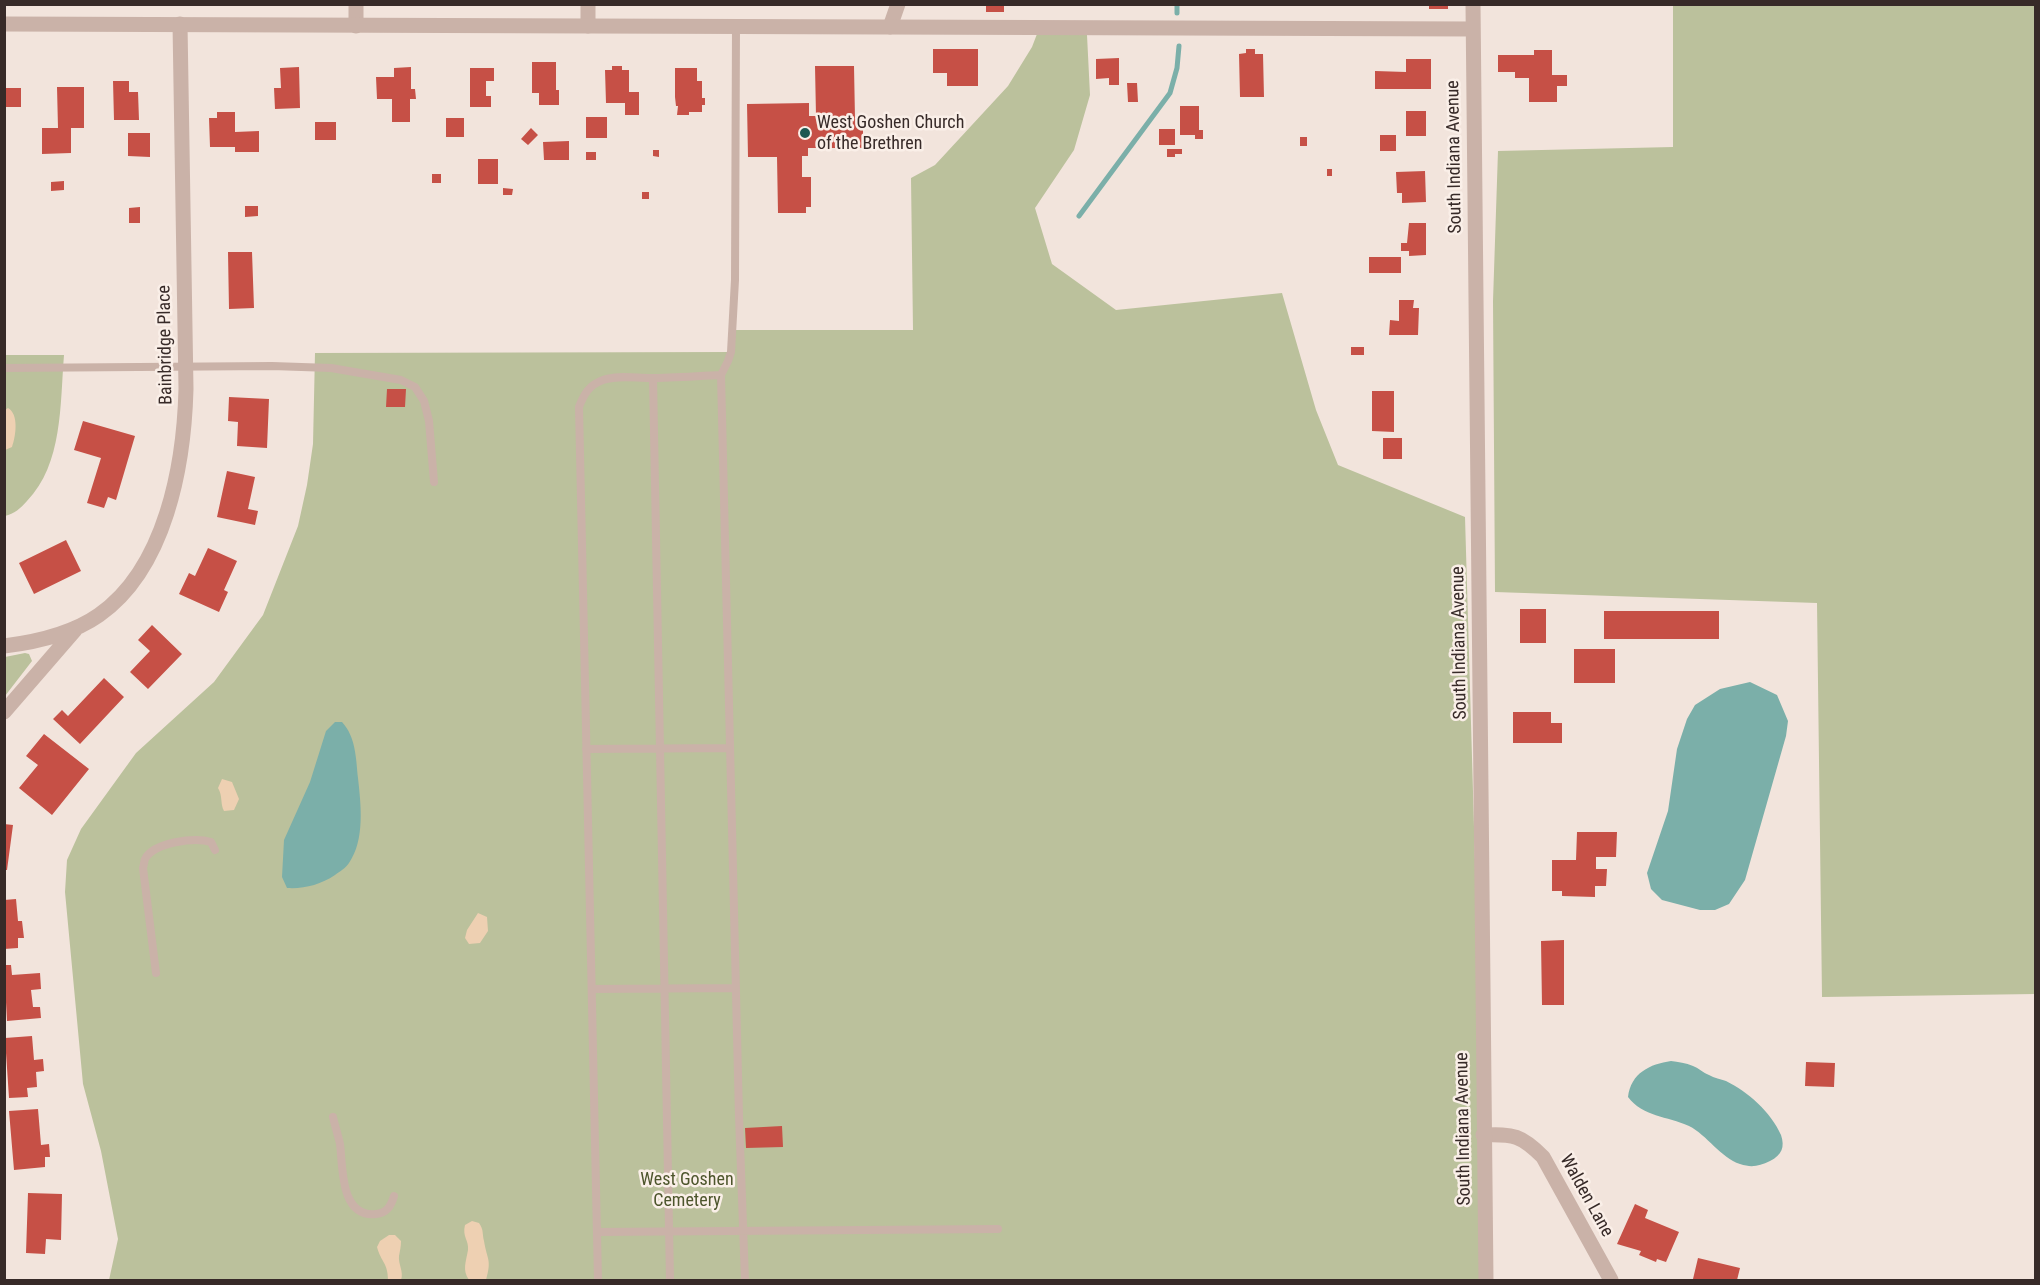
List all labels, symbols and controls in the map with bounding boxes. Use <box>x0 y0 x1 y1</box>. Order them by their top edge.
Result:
street label: South Indiana Avenue <box>1443 80 1467 234</box>
place label: West Goshen Church of the Brethren <box>817 112 964 154</box>
marker: West Goshen Church of the Brethren <box>798 126 812 140</box>
street label: Bainbridge Place <box>154 285 178 405</box>
street label: South Indiana Avenue <box>1448 566 1472 720</box>
street label: South Indiana Avenue <box>1452 1052 1476 1206</box>
street label: Walden Lane <box>1555 1151 1617 1241</box>
park label: West Goshen Cemetery <box>640 1169 734 1212</box>

